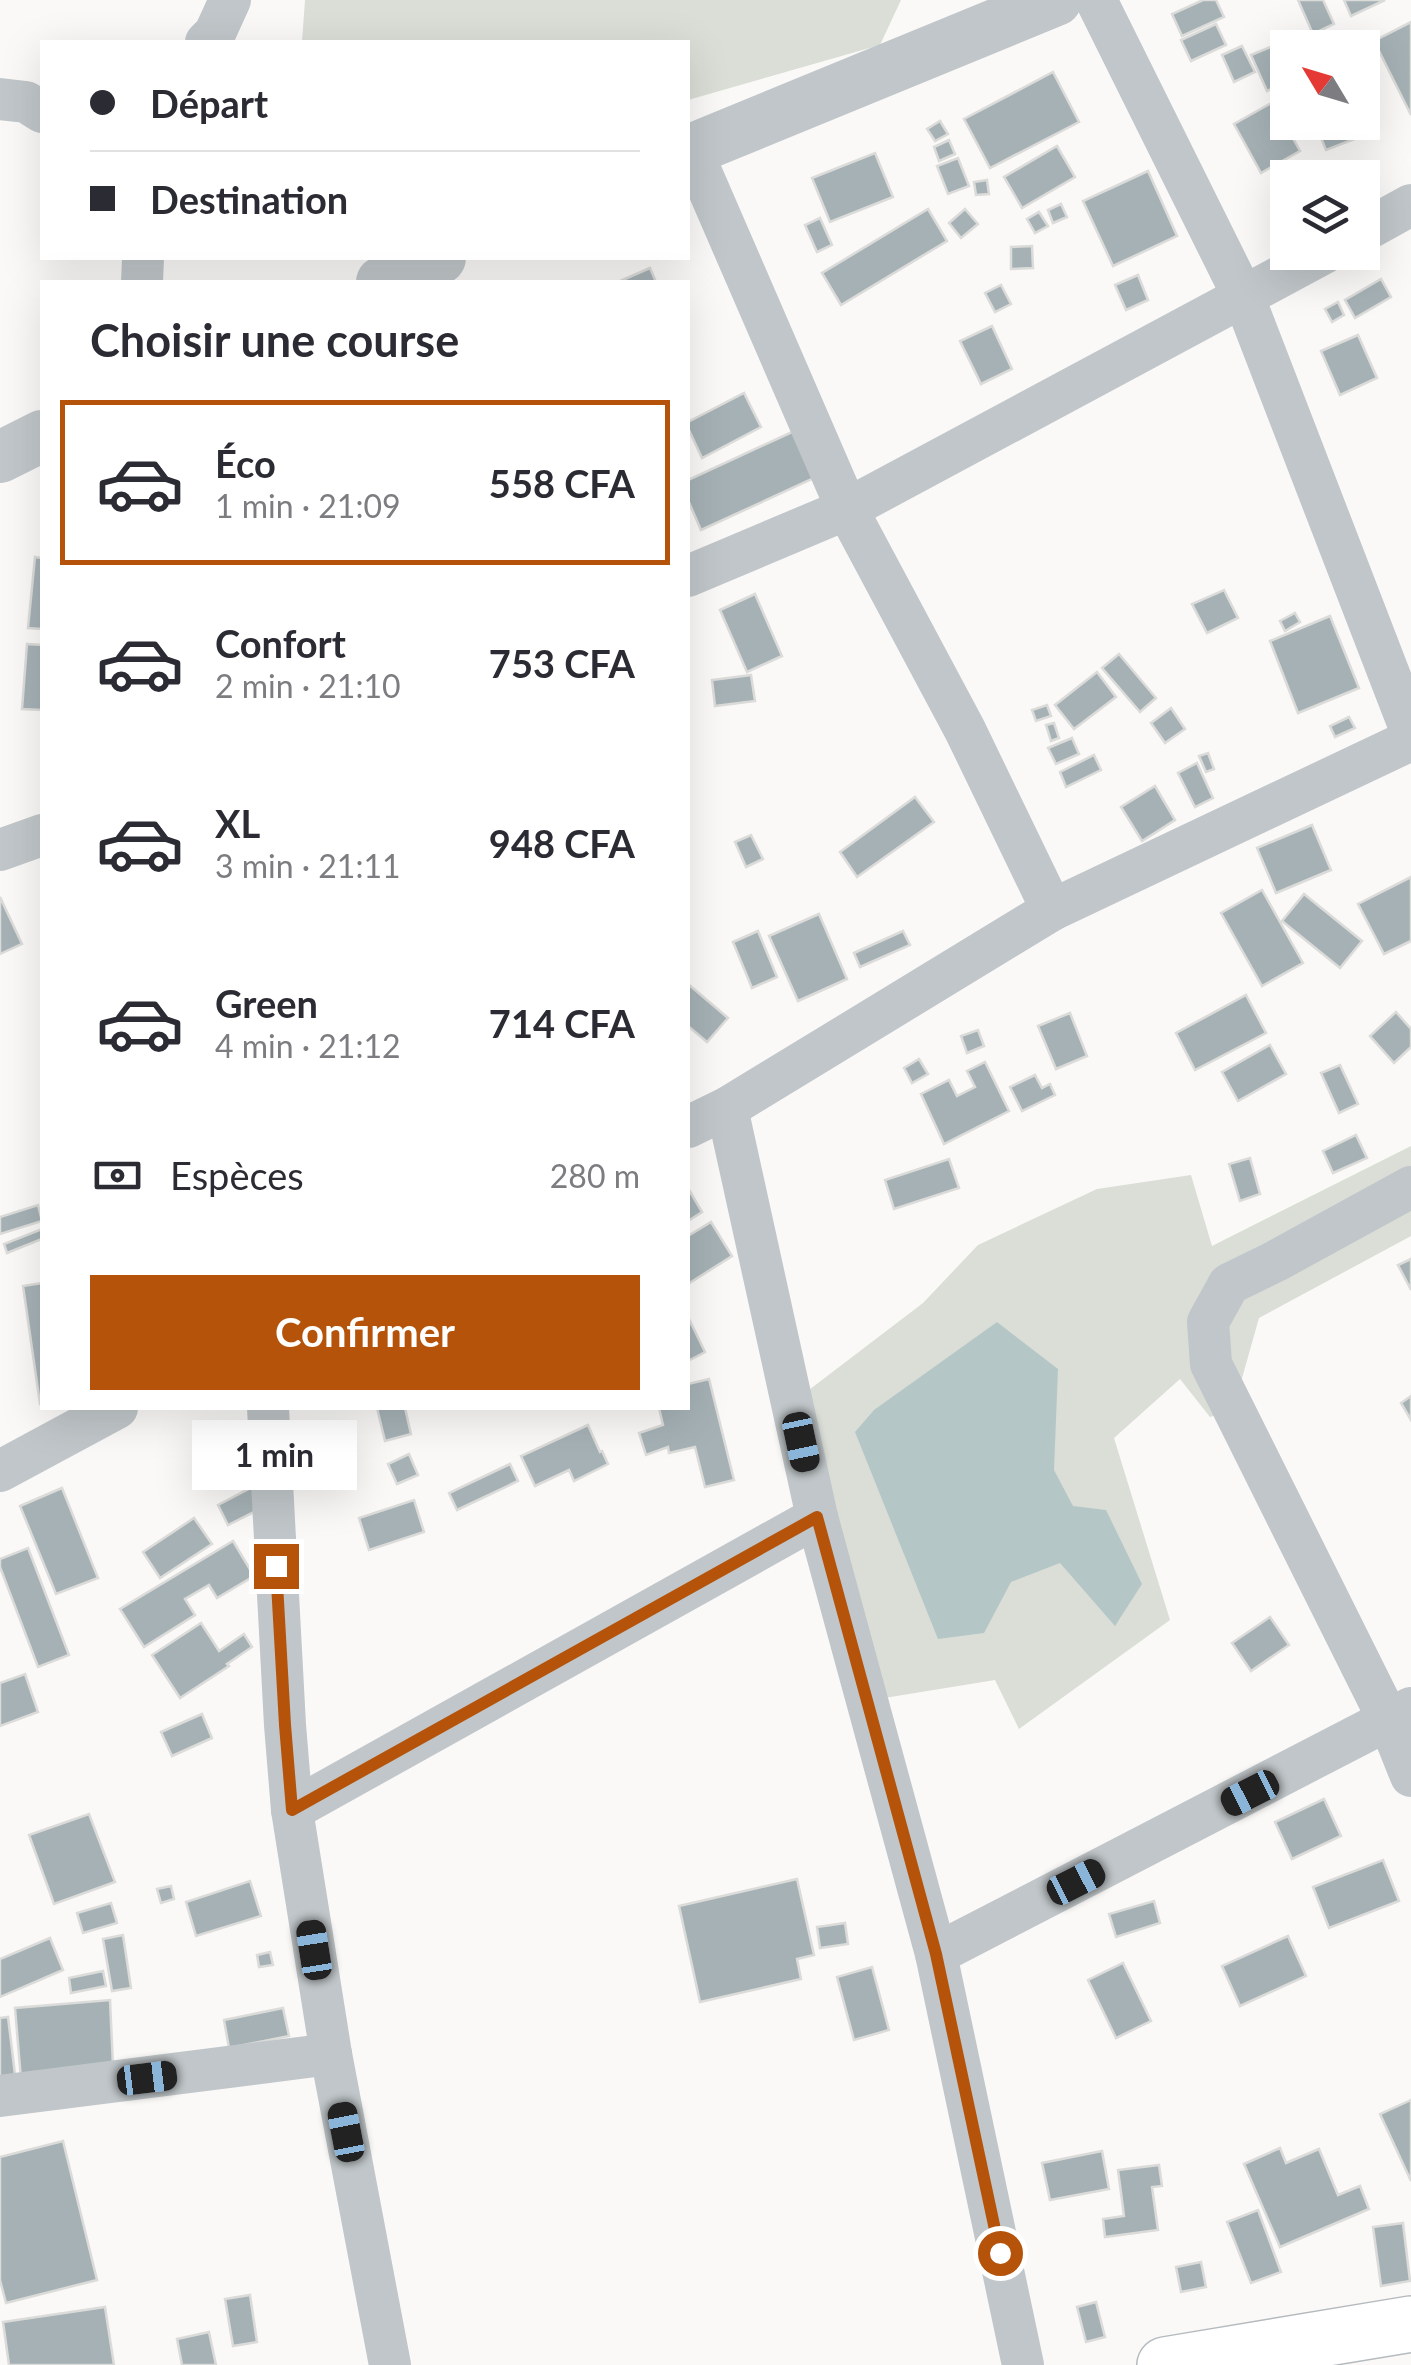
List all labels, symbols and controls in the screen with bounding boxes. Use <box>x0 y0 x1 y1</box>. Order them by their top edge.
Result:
north arrow <box>1270 30 1380 140</box>
map controls <box>1270 30 1380 270</box>
text: Départ <box>150 80 268 126</box>
button: layers <box>1270 160 1380 270</box>
text: Destination <box>150 176 348 222</box>
text: Choisir une course <box>90 313 459 367</box>
icon: car <box>95 438 185 528</box>
text: Éco <box>215 440 276 486</box>
text: 558 CFA <box>489 460 635 506</box>
text: 1 min · 21:09 <box>215 486 401 525</box>
icon: car <box>95 618 185 708</box>
text: Confort <box>215 620 346 666</box>
text: 753 CFA <box>489 640 635 686</box>
text: 2 min · 21:10 <box>215 666 401 705</box>
icon: car <box>95 798 185 888</box>
text: XL <box>215 800 260 846</box>
text: 948 CFA <box>489 820 635 866</box>
text: 3 min · 21:11 <box>215 846 401 885</box>
icon: car <box>95 978 185 1068</box>
text: Green <box>215 980 318 1026</box>
text: 714 CFA <box>489 1000 635 1046</box>
text: 4 min · 21:12 <box>215 1026 401 1065</box>
icon: cash <box>90 1148 145 1203</box>
text: Espèces <box>170 1152 304 1198</box>
text: 280 m <box>550 1156 640 1195</box>
button: Confirmer <box>90 1275 640 1390</box>
car <box>780 1410 822 1474</box>
callout: 1 min <box>194 1421 358 1491</box>
text: 1 min <box>235 1435 314 1474</box>
route end <box>254 1544 299 1589</box>
car <box>1216 1766 1284 1820</box>
car <box>1042 1855 1110 1909</box>
car <box>294 1918 334 1982</box>
car <box>115 2059 179 2097</box>
car <box>326 2100 366 2164</box>
route start <box>978 2231 1023 2276</box>

